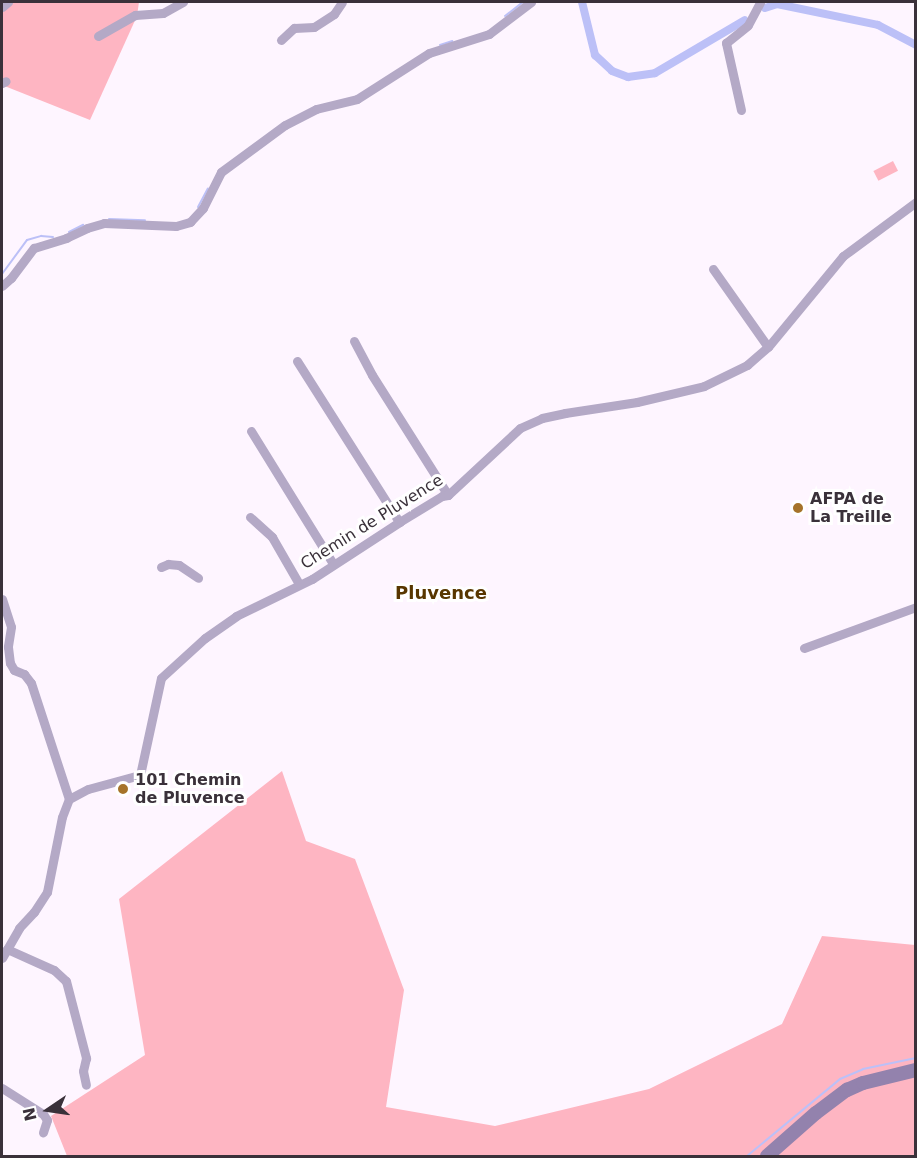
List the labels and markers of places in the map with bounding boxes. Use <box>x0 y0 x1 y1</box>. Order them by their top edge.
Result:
place label: AFPA de La Treille <box>810 489 892 527</box>
marker: AFPA de La Treille <box>791 501 805 515</box>
place label: 101 Chemin de Pluvence <box>135 770 244 808</box>
marker: 101 Chemin de Pluvence <box>116 782 130 796</box>

